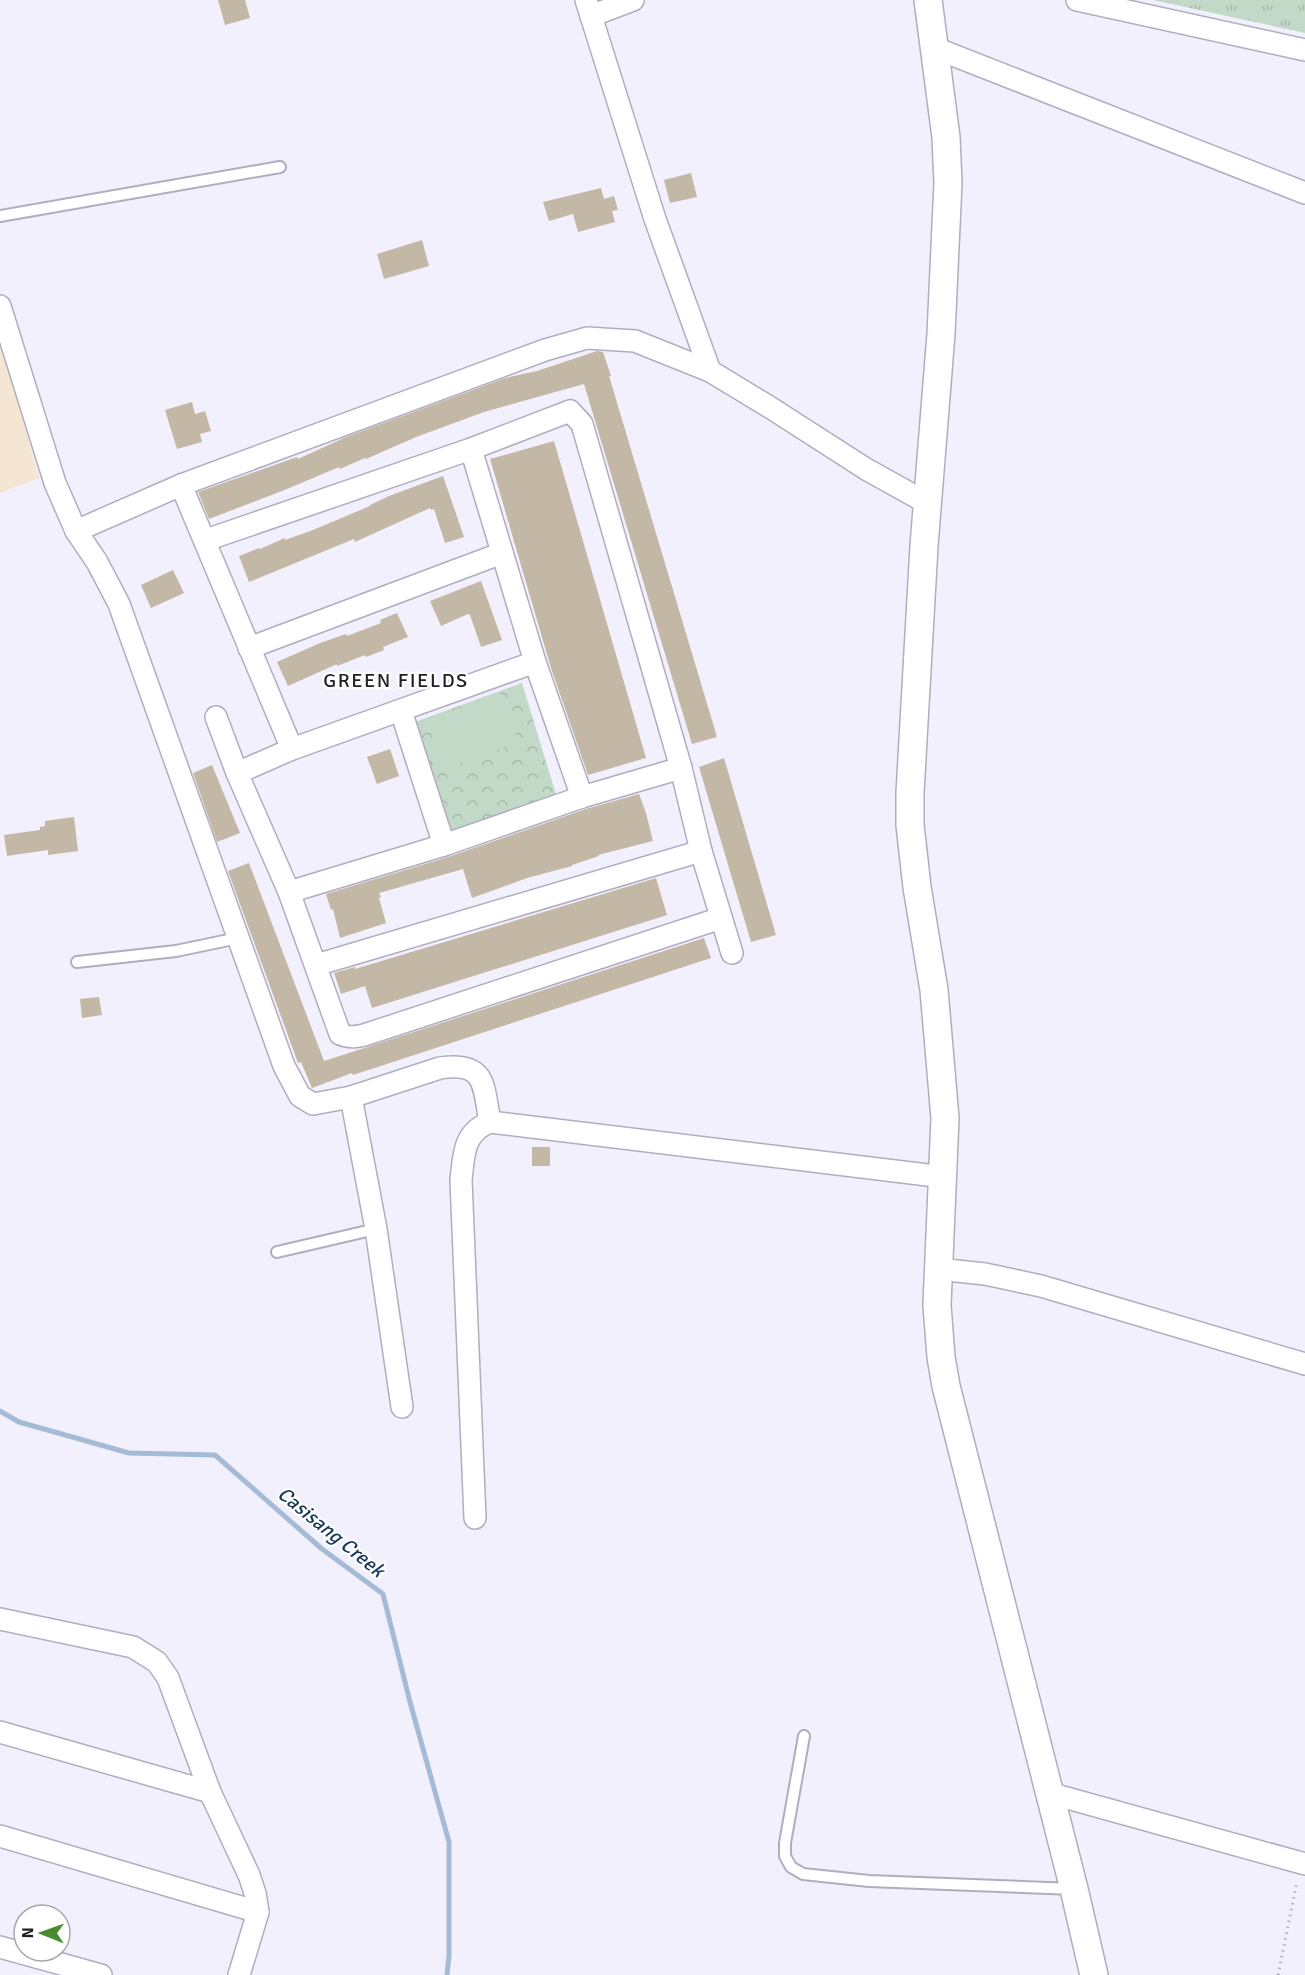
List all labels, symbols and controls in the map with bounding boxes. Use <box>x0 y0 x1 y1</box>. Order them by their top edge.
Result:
district label: GREEN FIELDS <box>323 668 469 693</box>
water label: Casisang Creek <box>273 1481 391 1584</box>
north arrow <box>12 1903 72 1963</box>
text: N <box>18 1927 38 1938</box>

